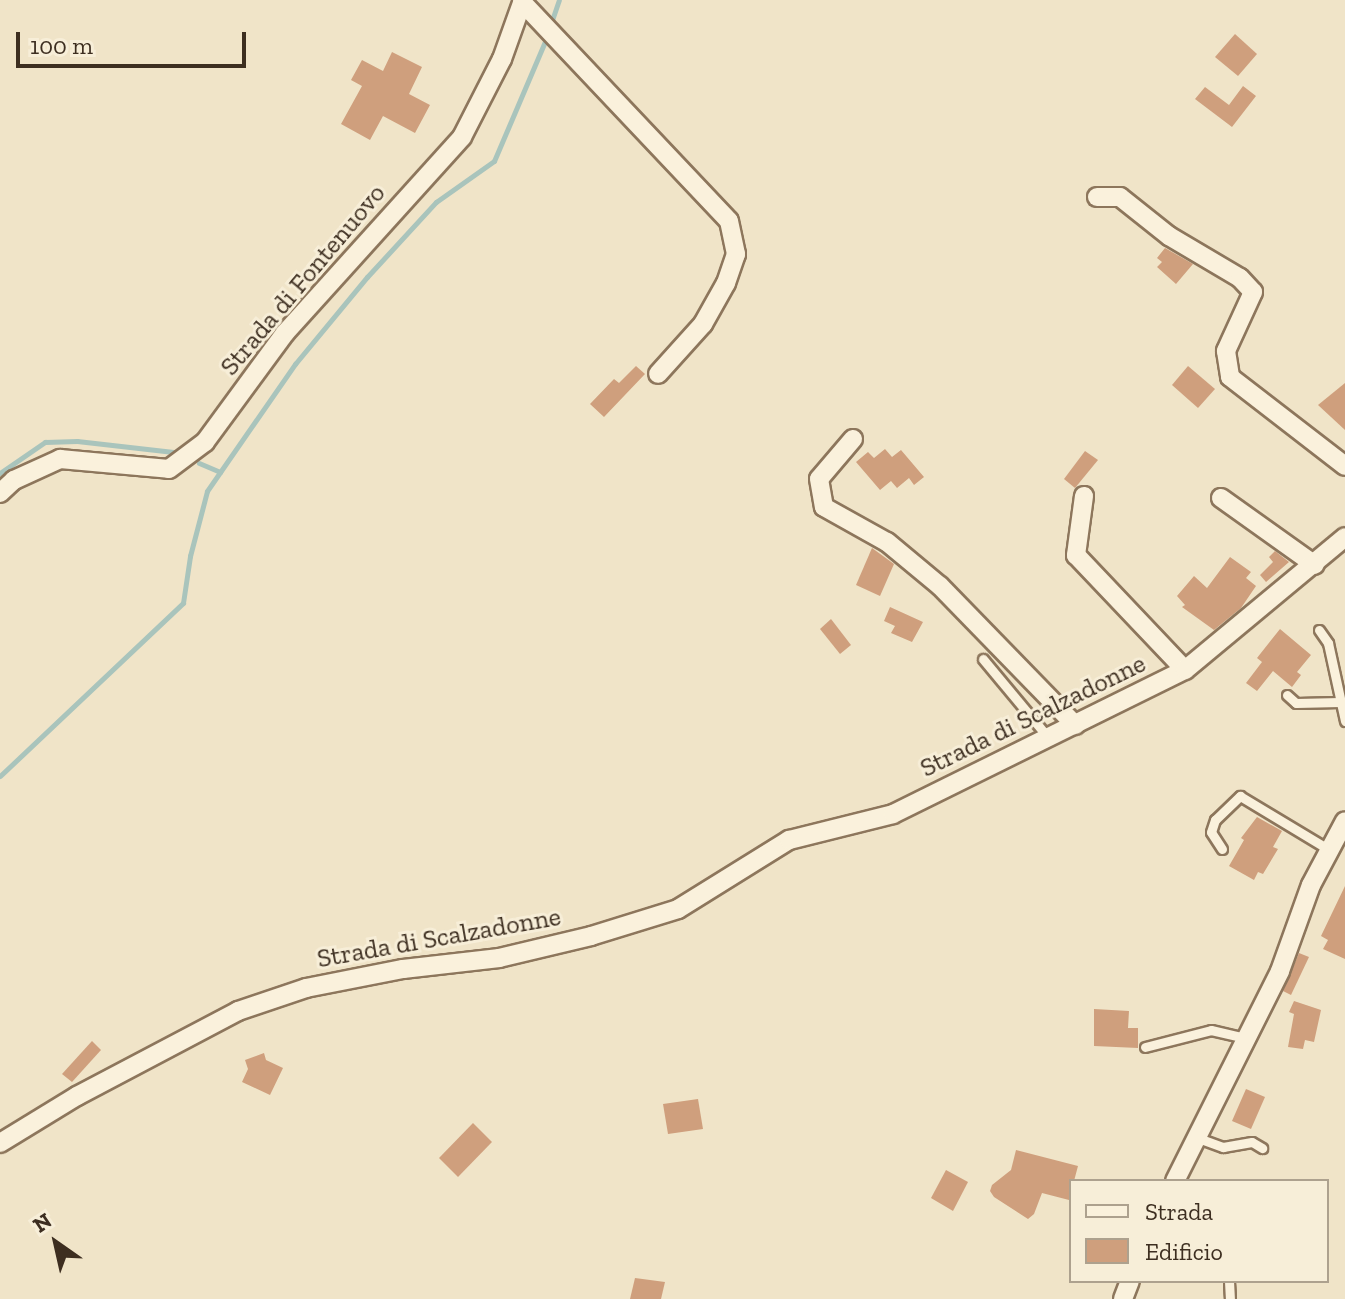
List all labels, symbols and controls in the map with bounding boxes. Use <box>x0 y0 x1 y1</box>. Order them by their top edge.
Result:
scale bar <box>20 16 250 66</box>
text: 100 m <box>30 31 93 60</box>
street label: Strada di Fontenuovo <box>214 178 392 382</box>
street label: Strada di Scalzadonne <box>915 648 1151 784</box>
street label: Strada di Scalzadonne <box>315 901 563 975</box>
legend <box>1069 1179 1329 1283</box>
text: Strada <box>1145 1197 1213 1226</box>
north arrow <box>16 1203 96 1283</box>
text: N <box>28 1207 57 1239</box>
text: Edificio <box>1145 1237 1223 1266</box>

